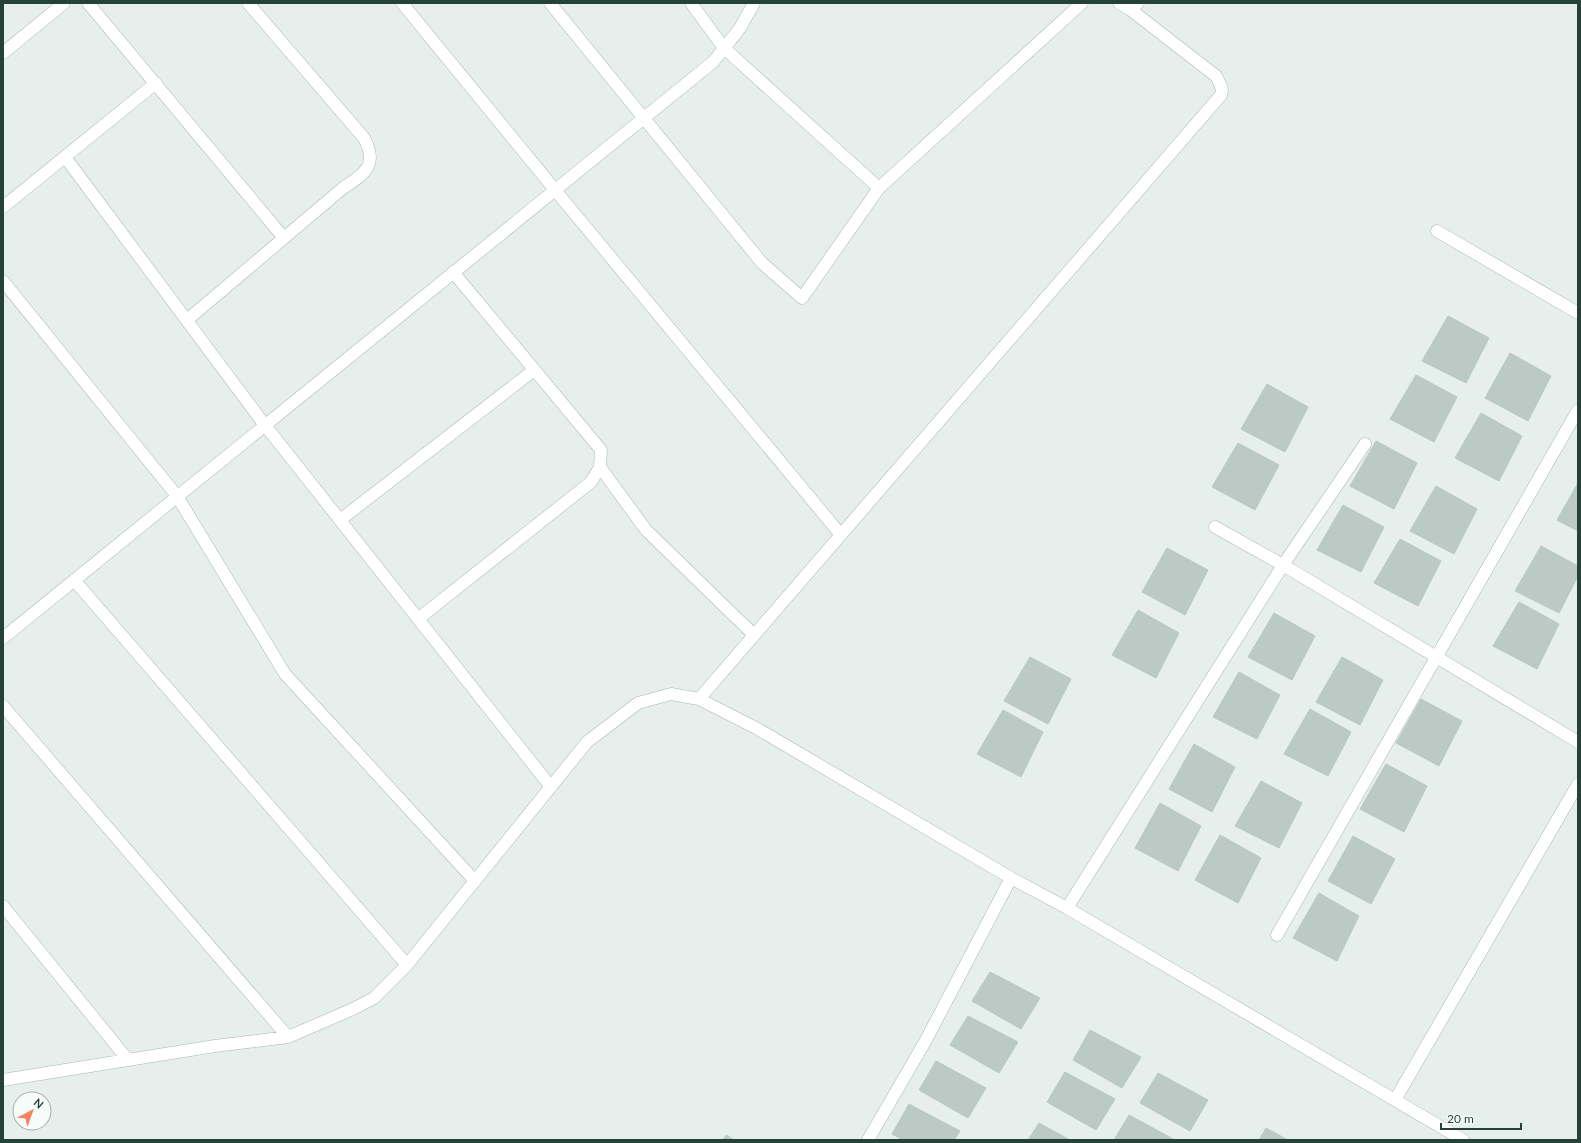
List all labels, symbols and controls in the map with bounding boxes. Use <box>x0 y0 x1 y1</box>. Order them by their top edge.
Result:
north arrow <box>12 1091 52 1131</box>
text: N <box>31 1095 46 1111</box>
scale bar <box>1441 1105 1521 1131</box>
text: 20 m <box>1447 1111 1474 1126</box>

